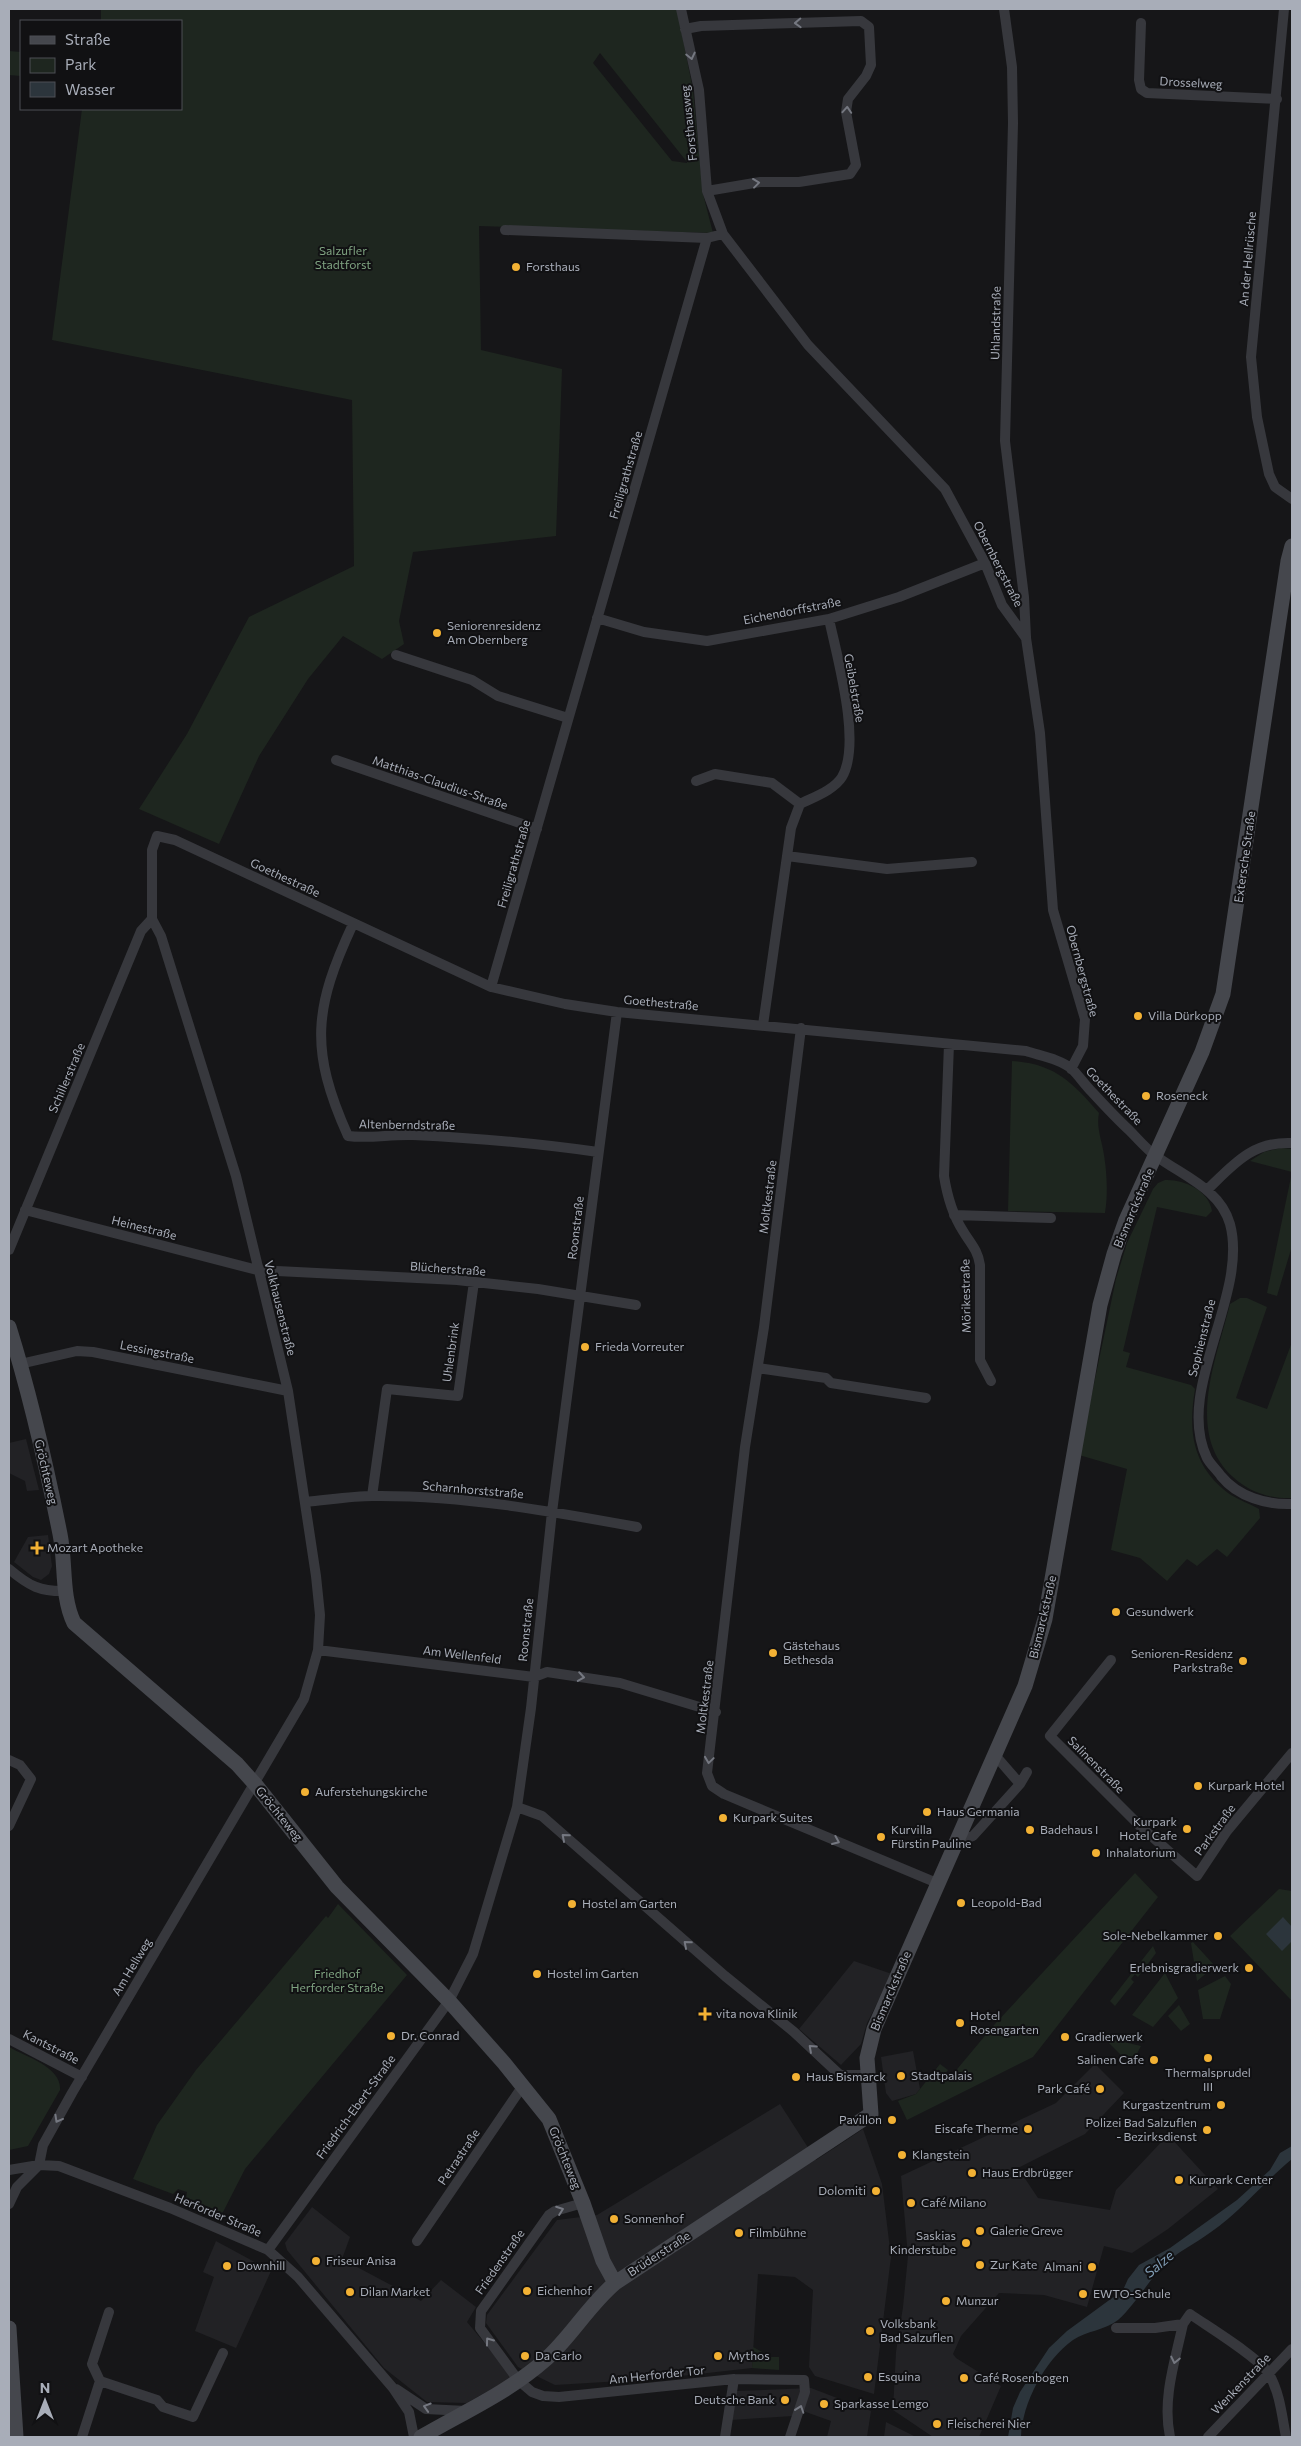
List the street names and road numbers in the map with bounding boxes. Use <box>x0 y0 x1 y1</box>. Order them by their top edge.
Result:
street label: Drosselweg <box>1159 73 1223 91</box>
street label: Forsthausweg <box>677 84 699 162</box>
street label: An der Hellrüsche <box>1236 211 1258 307</box>
street label: Uhlandstraße <box>987 286 1003 360</box>
street label: Freiligrathstraße <box>606 429 644 520</box>
street label: Obernbergstraße <box>971 518 1027 609</box>
street label: Eichendorffstraße <box>742 594 842 626</box>
street label: Geibelstraße <box>842 652 868 723</box>
street label: Matthias-Claudius-Straße <box>371 752 510 812</box>
street label: Extersche Straße <box>1231 810 1257 904</box>
street label: Freiligrathstraße <box>494 818 532 909</box>
street label: Goethestraße <box>248 855 322 899</box>
street label: Obernbergstraße <box>1064 923 1102 1018</box>
street label: Goethestraße <box>623 992 699 1012</box>
street label: Schillerstraße <box>45 1040 87 1115</box>
street label: Goethestraße <box>1084 1063 1146 1127</box>
street label: Altenberndstraße <box>359 1116 455 1132</box>
street label: Moltkestraße <box>756 1159 778 1234</box>
street label: Bismarckstraße <box>1110 1166 1156 1249</box>
street label: Roonstraße <box>564 1195 586 1260</box>
street label: Heinestraße <box>110 1212 178 1242</box>
street label: Blücherstraße <box>410 1258 487 1278</box>
street label: Volkhausenstraße <box>262 1259 300 1357</box>
street label: Mörikestraße <box>957 1259 973 1333</box>
street label: Sophienstraße <box>1185 1298 1217 1378</box>
street label: Uhlenbrink <box>439 1321 461 1383</box>
street label: Lessingstraße <box>119 1337 196 1365</box>
street label: Gröchteweg <box>33 1438 61 1506</box>
street label: Scharnhorststraße <box>422 1478 524 1500</box>
street label: Bismarckstraße <box>1026 1574 1058 1660</box>
street label: Roonstraße <box>515 1597 535 1662</box>
street label: Am Wellenfeld <box>422 1642 502 1666</box>
street label: Moltkestraße <box>693 1659 715 1734</box>
street label: Salinenstraße <box>1065 1733 1128 1796</box>
street label: Gröchteweg <box>253 1783 306 1844</box>
street label: Parkstraße <box>1191 1801 1237 1858</box>
street label: Am Hellweg <box>108 1935 154 1998</box>
street label: Bismarckstraße <box>867 1949 913 2032</box>
street label: Kantstraße <box>21 2026 82 2066</box>
street label: Friedrich-Ebert-Straße <box>313 2052 398 2161</box>
street label: Gröchteweg <box>547 2124 585 2192</box>
street label: Petrastraße <box>434 2126 482 2187</box>
street label: Herforder Straße <box>173 2189 264 2239</box>
street label: Friedenstraße <box>472 2226 527 2297</box>
street label: Brüderstraße <box>624 2228 692 2279</box>
street label: Wenkenstraße <box>1208 2350 1273 2417</box>
street label: Am Herforder Tor <box>608 2362 706 2386</box>

